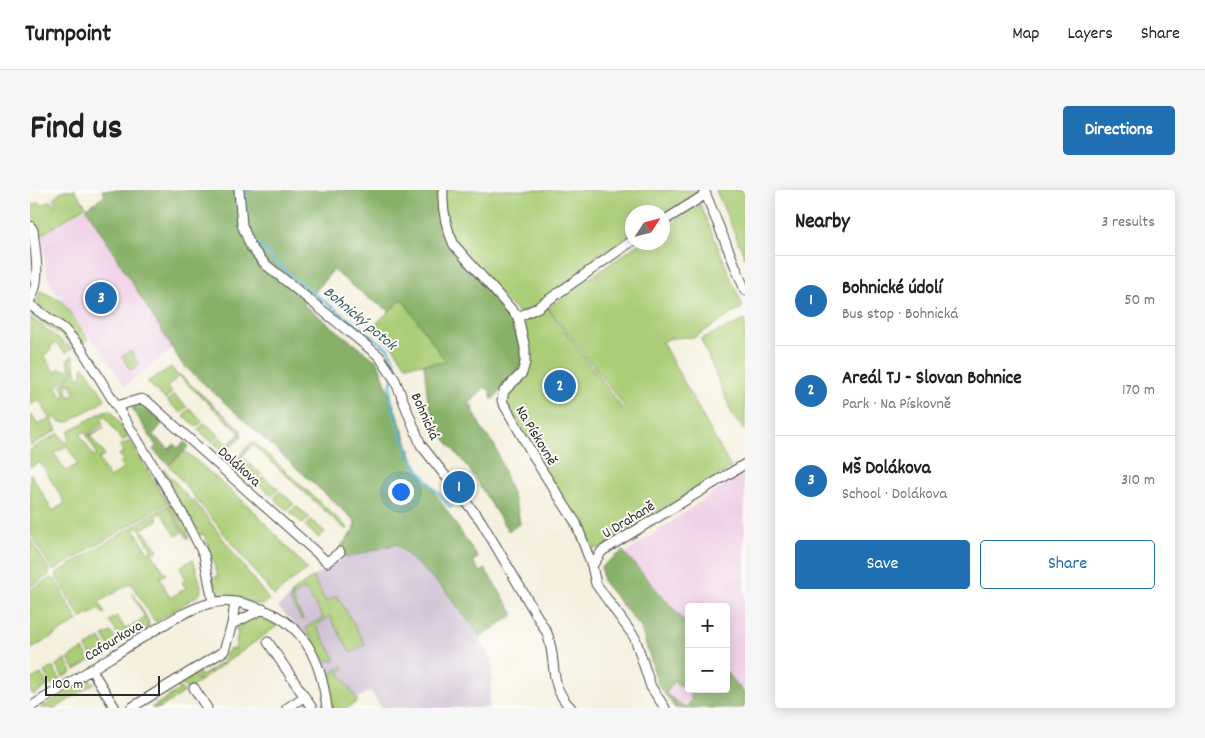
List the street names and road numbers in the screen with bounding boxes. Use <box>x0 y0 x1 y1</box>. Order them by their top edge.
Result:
street label: Bohnická <box>404 390 445 445</box>
street label: Na Pískovně <box>509 402 562 470</box>
street label: Dolákova <box>212 442 266 494</box>
street label: U Drahaně <box>598 496 660 545</box>
street label: Cafourkova <box>81 615 148 668</box>

